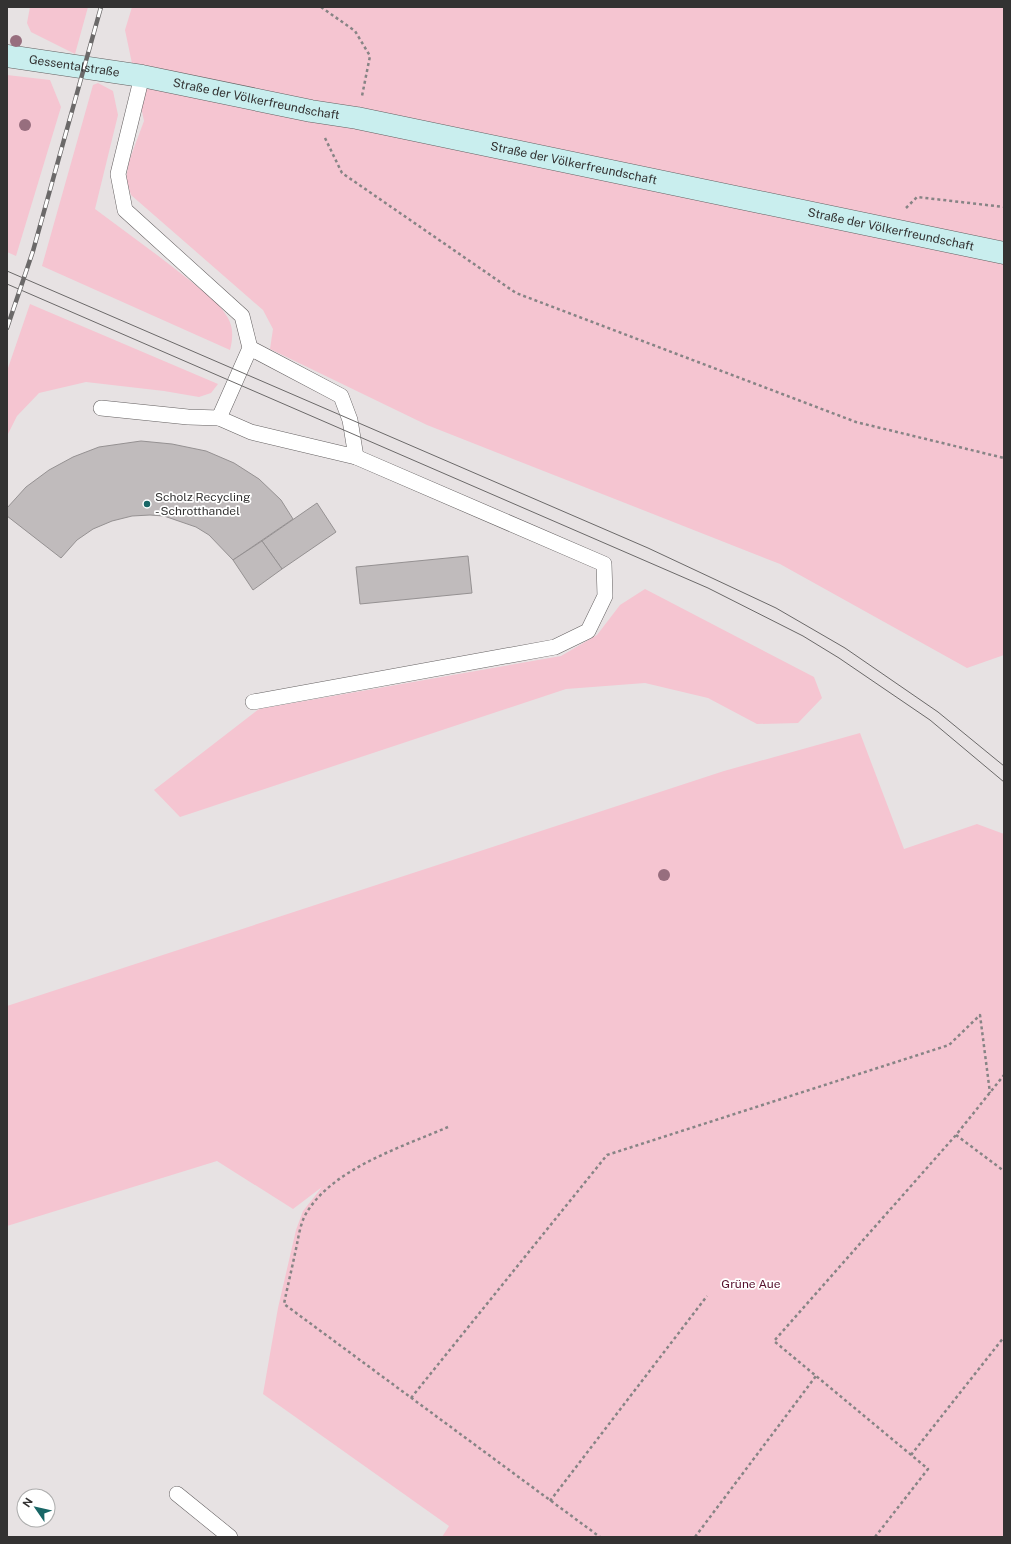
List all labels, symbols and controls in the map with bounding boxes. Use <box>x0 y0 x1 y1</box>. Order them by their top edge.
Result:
street label: Gessentalstraße <box>28 52 121 80</box>
street label: Straße der Völkerfreundschaft <box>172 76 341 122</box>
street label: Straße der Völkerfreundschaft <box>489 139 659 187</box>
street label: Straße der Völkerfreundschaft <box>806 205 976 254</box>
place label: Scholz Recycling - Schrotthandel <box>155 490 251 518</box>
marker: Scholz Recycling - Schrotthandel <box>142 499 152 509</box>
park label: Grüne Aue <box>721 1277 781 1291</box>
north arrow <box>16 1488 56 1528</box>
text: N <box>20 1495 35 1509</box>

